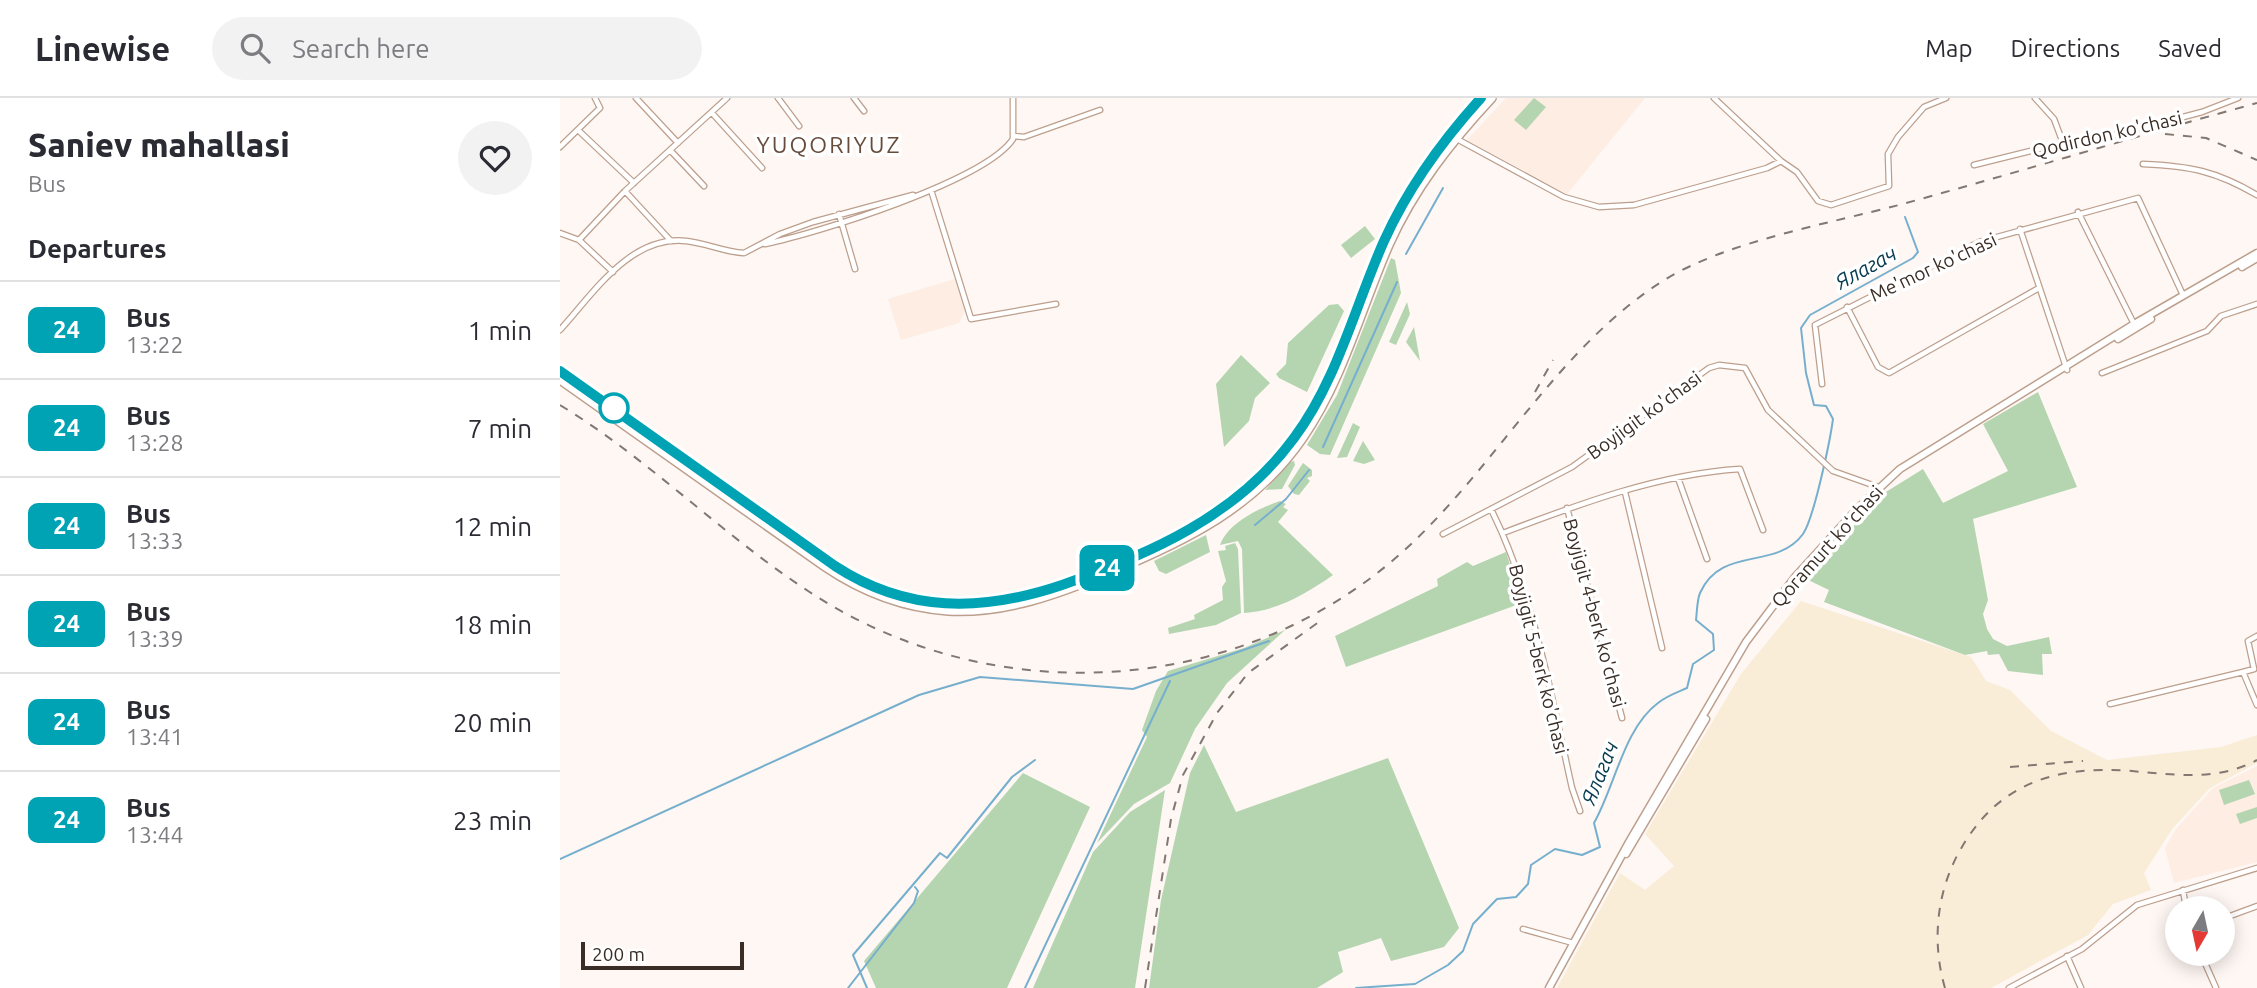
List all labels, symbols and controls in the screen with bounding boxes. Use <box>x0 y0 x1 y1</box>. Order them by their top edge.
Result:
search box <box>212 17 702 80</box>
icon: search <box>236 29 274 67</box>
text: Linewise <box>35 30 170 67</box>
text: Search here <box>292 34 430 63</box>
text: Map <box>1925 35 1972 62</box>
text: Directions <box>2010 35 2120 62</box>
text: Saved <box>2158 35 2222 62</box>
street label: Qodirdon ko'chasi <box>2030 106 2184 162</box>
button: heart <box>458 121 532 195</box>
text: Saniev mahallasi <box>28 126 290 163</box>
district label: YUQORIYUZ <box>756 132 902 157</box>
text: Bus <box>28 171 66 196</box>
street label: Me'mor ko'chasi <box>1866 228 2000 306</box>
text: Departures <box>28 234 166 263</box>
water label: Ялагач <box>1830 240 1900 294</box>
text: Bus <box>126 303 171 332</box>
text: 24 <box>53 316 80 343</box>
text: 1 min <box>468 316 532 345</box>
text: 13:22 <box>126 332 184 357</box>
street label: Boyjigit ko'chasi <box>1583 366 1705 464</box>
unlabelled marker <box>599 393 629 423</box>
text: Bus <box>126 401 171 430</box>
text: 24 <box>53 414 80 441</box>
text: 7 min <box>468 414 532 443</box>
text: 13:28 <box>126 430 184 455</box>
street label: Qoramurt koʻchasi <box>1767 481 1887 611</box>
text: Bus <box>126 499 171 528</box>
text: 24 <box>53 512 80 539</box>
text: 12 min <box>453 512 532 541</box>
street label: Boyjigit 4-berk ko'chasi <box>1559 516 1631 710</box>
text: 13:33 <box>126 528 184 553</box>
line badge: 24 <box>1076 545 1138 591</box>
text: 24 <box>1093 554 1121 581</box>
street label: Boyjigit 5-berk ko'chasi <box>1505 562 1573 756</box>
text: Bus <box>126 597 171 626</box>
text: 24 <box>53 610 80 637</box>
text: 18 min <box>453 610 532 639</box>
text: 13:39 <box>126 626 184 651</box>
text: Bus <box>126 695 171 724</box>
text: 24 <box>53 708 80 735</box>
text: 20 min <box>453 708 532 737</box>
text: 13:41 <box>126 724 184 749</box>
water label: Ялагач <box>1575 737 1623 809</box>
text: Bus <box>126 793 171 822</box>
text: 24 <box>53 806 80 833</box>
text: 23 min <box>453 806 532 835</box>
text: 13:44 <box>126 822 184 847</box>
north arrow <box>2165 896 2235 966</box>
map controls <box>2165 896 2235 966</box>
scale bar <box>581 939 744 971</box>
text: 200 m <box>592 943 645 965</box>

